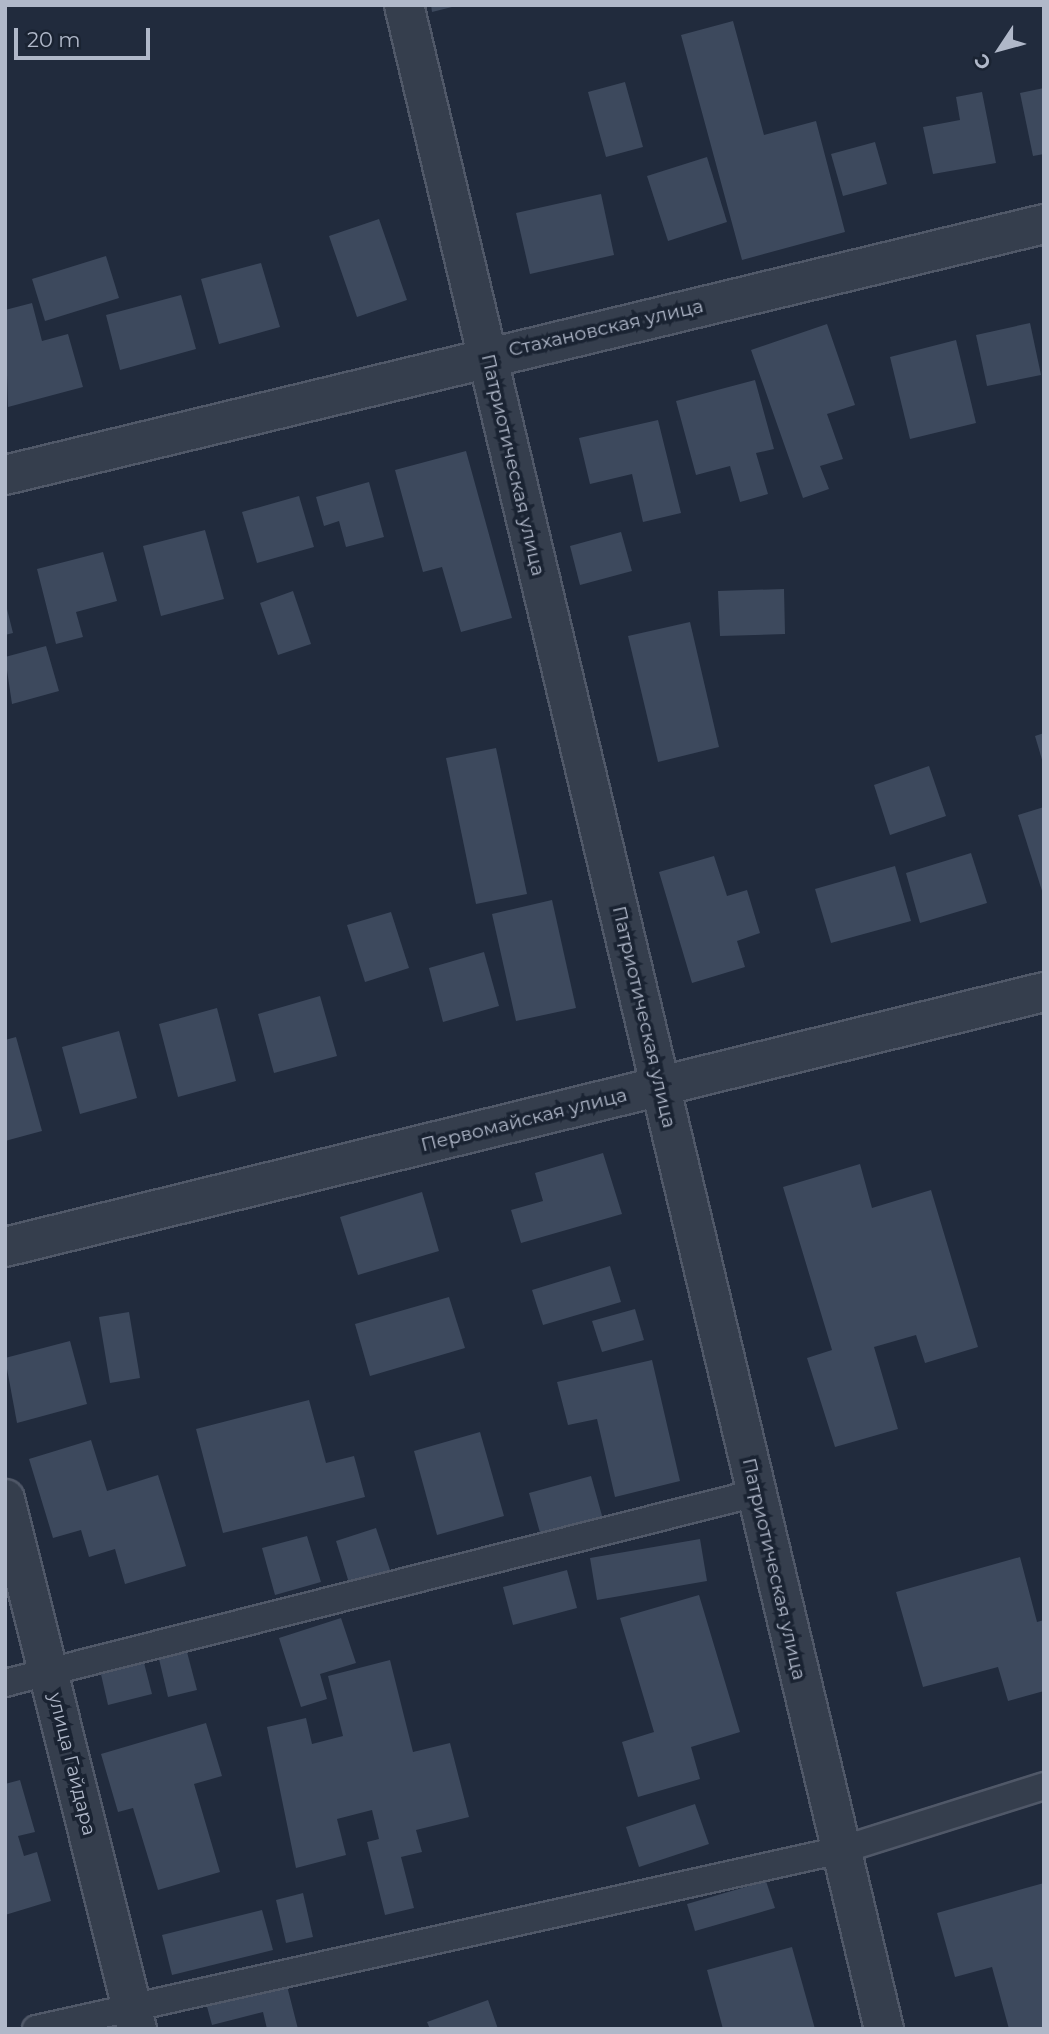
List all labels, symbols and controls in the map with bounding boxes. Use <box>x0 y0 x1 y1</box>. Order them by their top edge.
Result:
scale bar <box>18 14 154 58</box>
north arrow <box>965 14 1035 84</box>
text: 20 m <box>27 27 81 52</box>
text: С <box>969 49 996 74</box>
street label: Стахановская улица <box>506 294 706 362</box>
street label: Патриотическая улица <box>476 352 550 578</box>
street label: Патриотическая улица <box>607 904 681 1130</box>
street label: Первомайская улица <box>419 1083 629 1157</box>
street label: Патриотическая улица <box>737 1456 811 1682</box>
street label: улица Гайдара <box>43 1690 101 1838</box>

